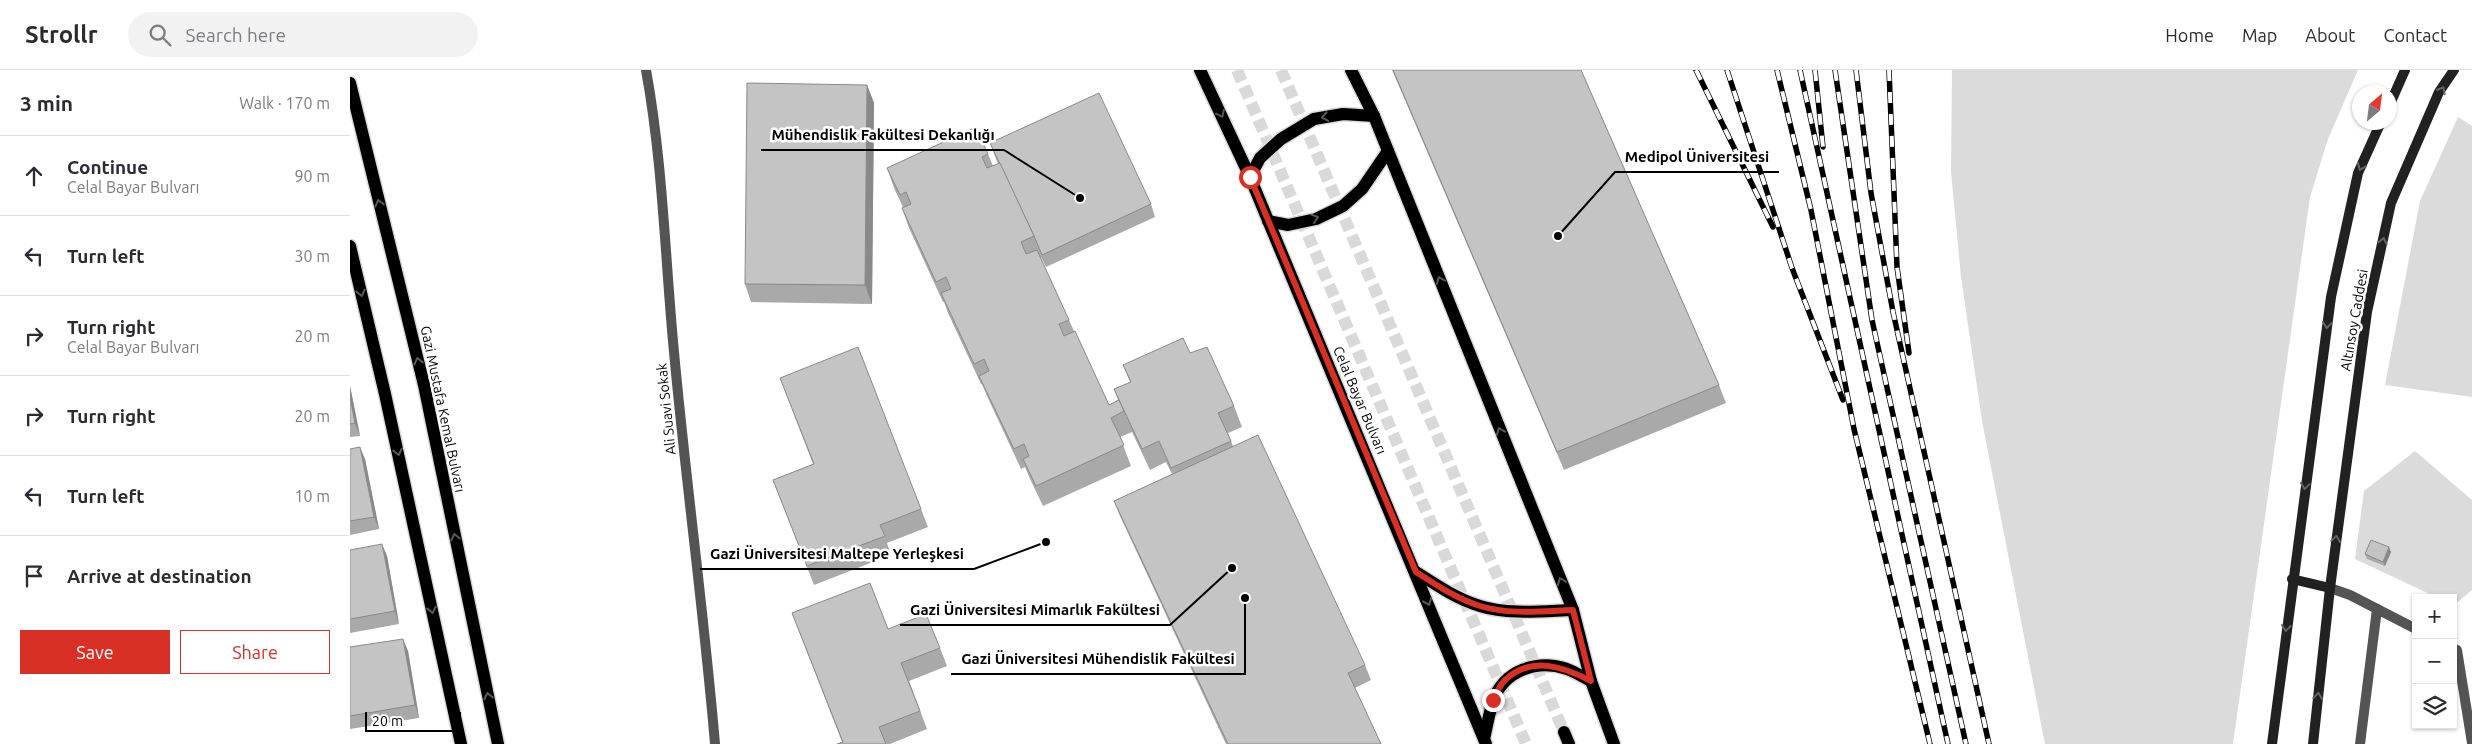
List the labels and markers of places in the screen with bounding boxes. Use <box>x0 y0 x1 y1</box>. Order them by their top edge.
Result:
callout: Mühendislik Fakültesi Dekanlığı <box>761 120 1004 150</box>
callout: Medipol Üniversitesi <box>1615 142 1779 172</box>
callout: Gazi Üniversitesi Maltepe Yerleşkesi <box>700 539 974 569</box>
callout: Gazi Üniversitesi Mimarlık Fakültesi <box>900 595 1170 625</box>
callout: Gazi Üniversitesi Mühendislik Fakültesi <box>951 644 1245 674</box>

